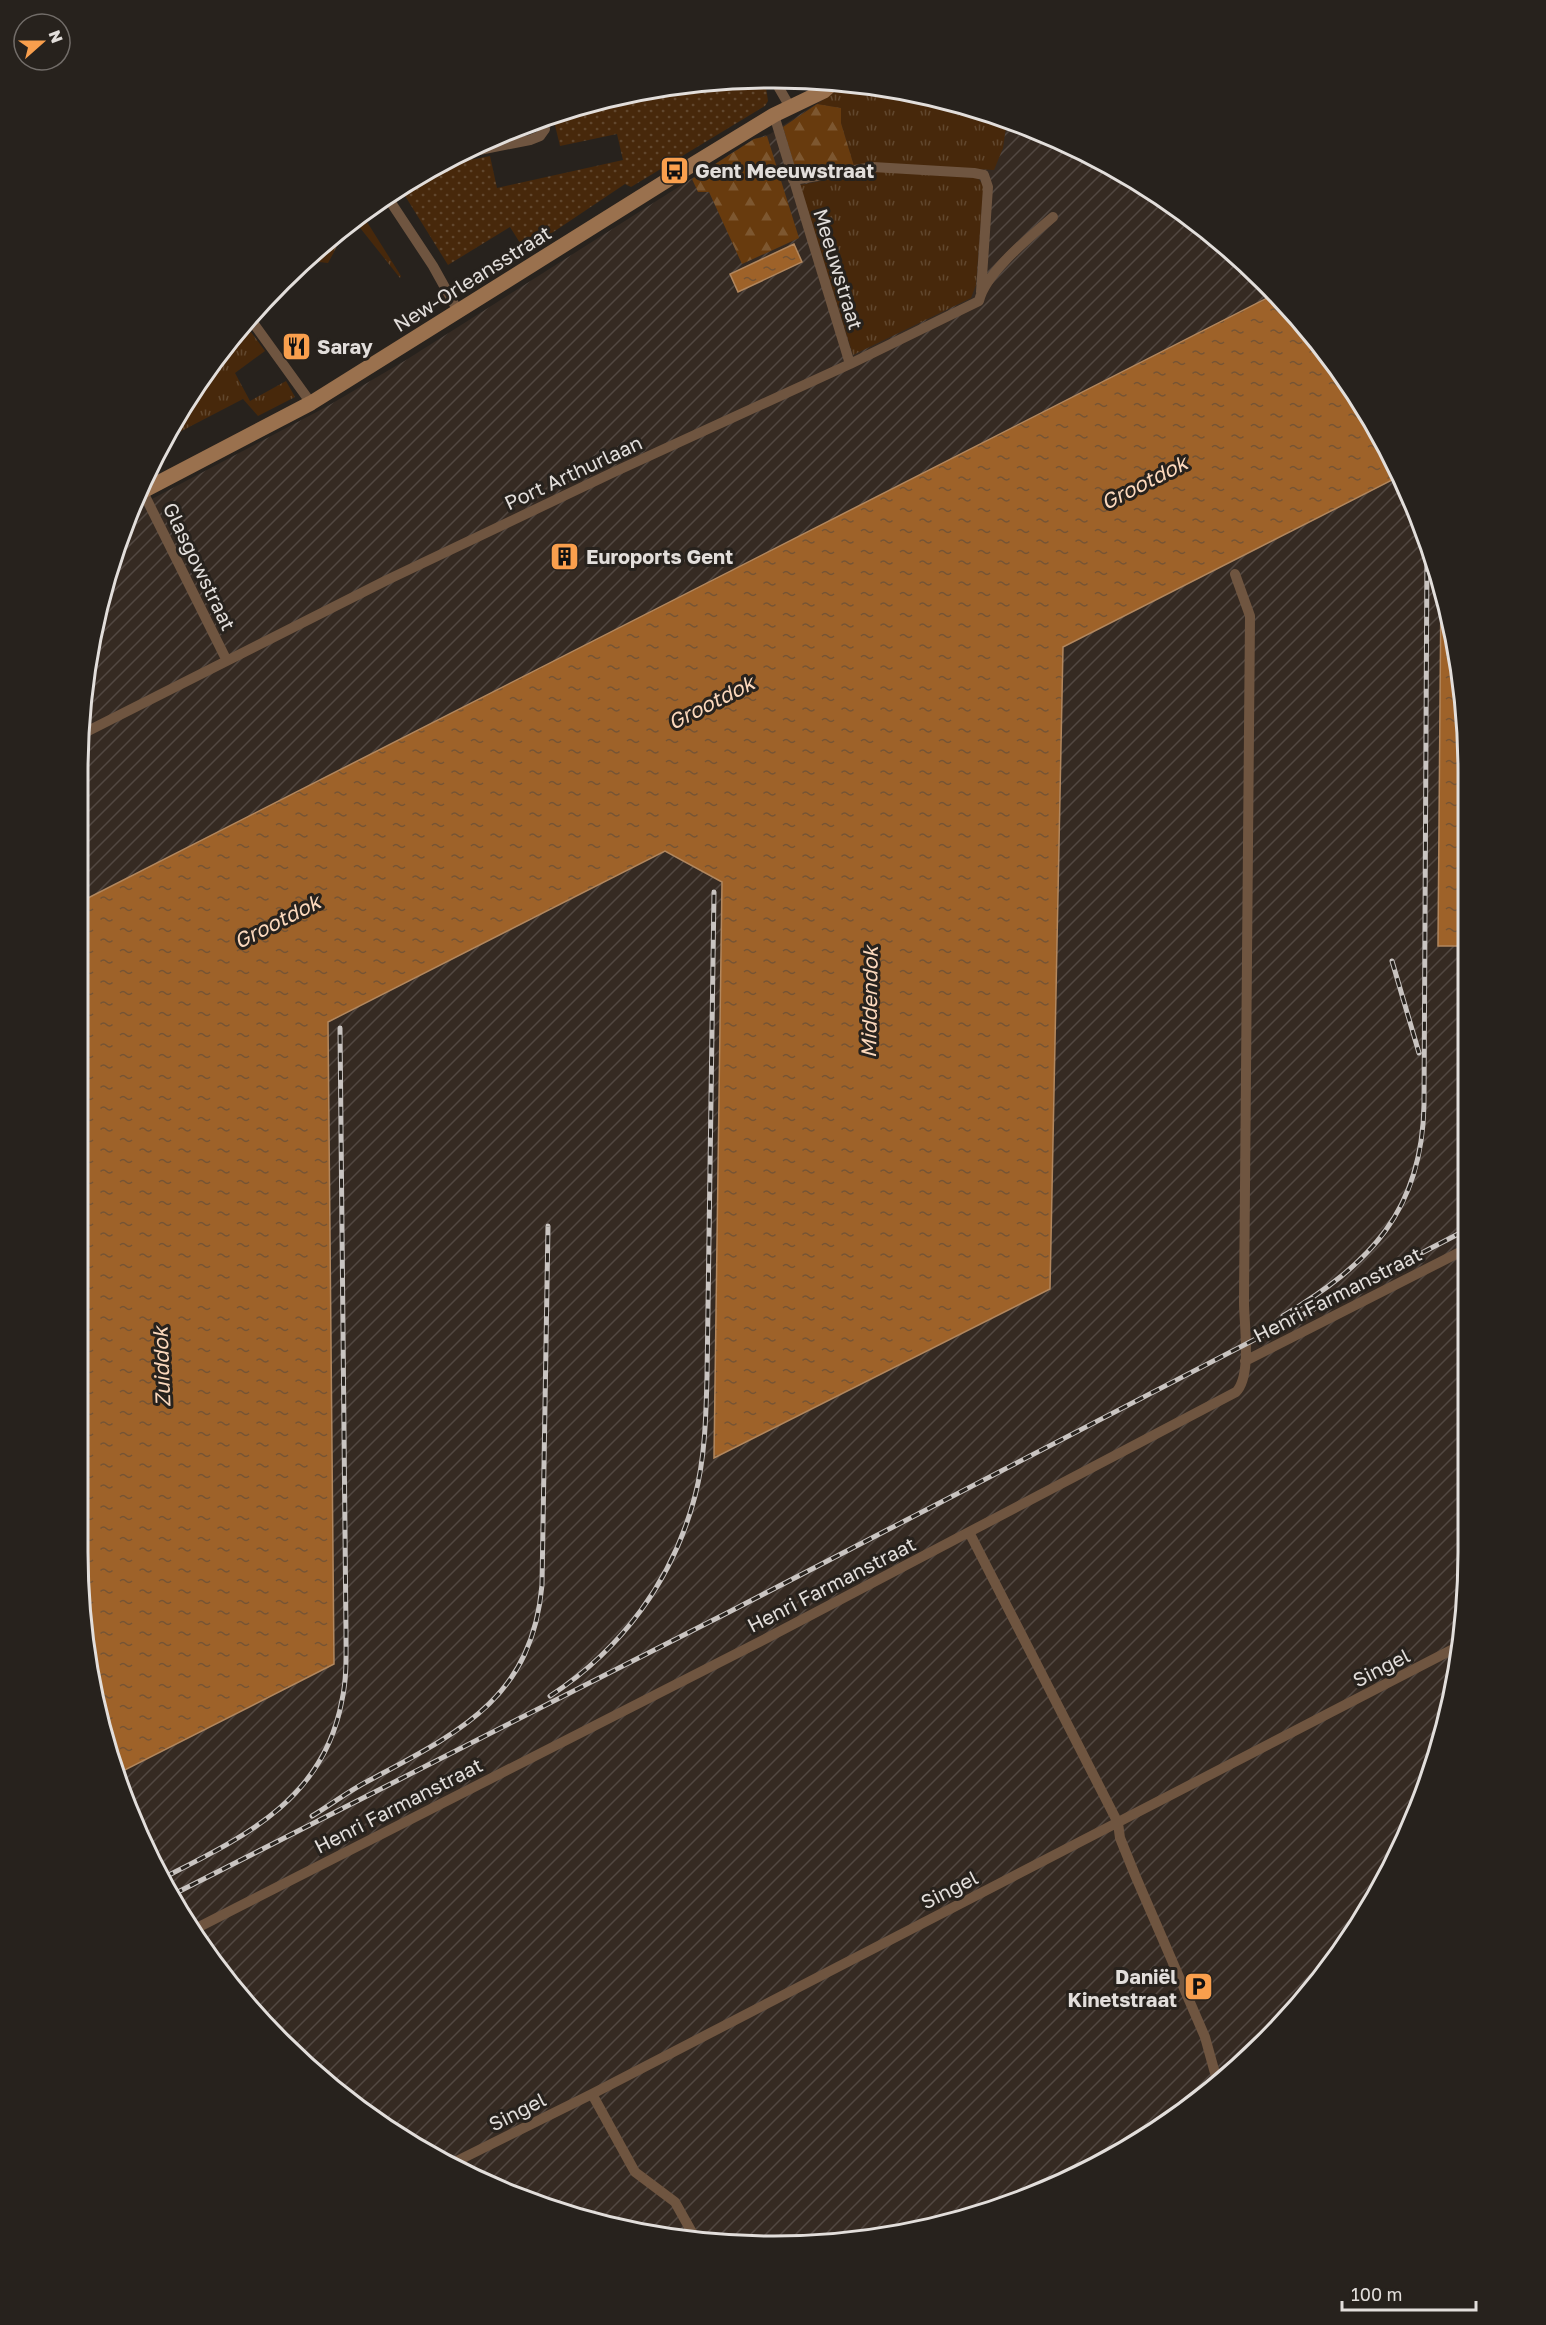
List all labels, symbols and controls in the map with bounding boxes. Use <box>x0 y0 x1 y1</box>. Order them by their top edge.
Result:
north arrow <box>12 12 72 72</box>
text: N <box>44 27 68 46</box>
bus stop icon: Gent Meeuwstraat <box>658 154 690 186</box>
place label: Gent Meeuwstraat <box>695 158 874 182</box>
street label: Meeuwstraat <box>809 206 869 332</box>
street label: New-Orleansstraat <box>389 220 555 336</box>
restaurant icon: Saray <box>280 330 312 362</box>
place label: Saray <box>317 334 373 358</box>
street label: Port Arthurlaan <box>500 430 646 514</box>
water label: Grootdok <box>1096 448 1194 515</box>
street label: Glasgowstraat <box>159 498 241 634</box>
building icon: Euroports Gent <box>549 540 581 572</box>
place label: Euroports Gent <box>586 544 733 568</box>
water label: Grootdok <box>663 668 761 735</box>
water label: Grootdok <box>229 887 327 954</box>
water label: Middendok <box>855 944 883 1058</box>
street label: Henri Farmanstraat <box>1249 1241 1425 1347</box>
water label: Zuiddok <box>147 1324 175 1408</box>
street label: Henri Farmanstraat <box>743 1531 919 1637</box>
street label: Singel <box>1348 1643 1414 1691</box>
street label: Henri Farmanstraat <box>310 1752 486 1858</box>
street label: Singel <box>916 1865 982 1913</box>
place label: Daniël Kinetstraat <box>1067 1964 1177 2011</box>
parking icon: Daniël Kinetstraat <box>1182 1971 1214 2003</box>
street label: Singel <box>484 2087 550 2135</box>
scale bar <box>1342 2274 1476 2312</box>
text: 100 m <box>1351 2283 1402 2305</box>

